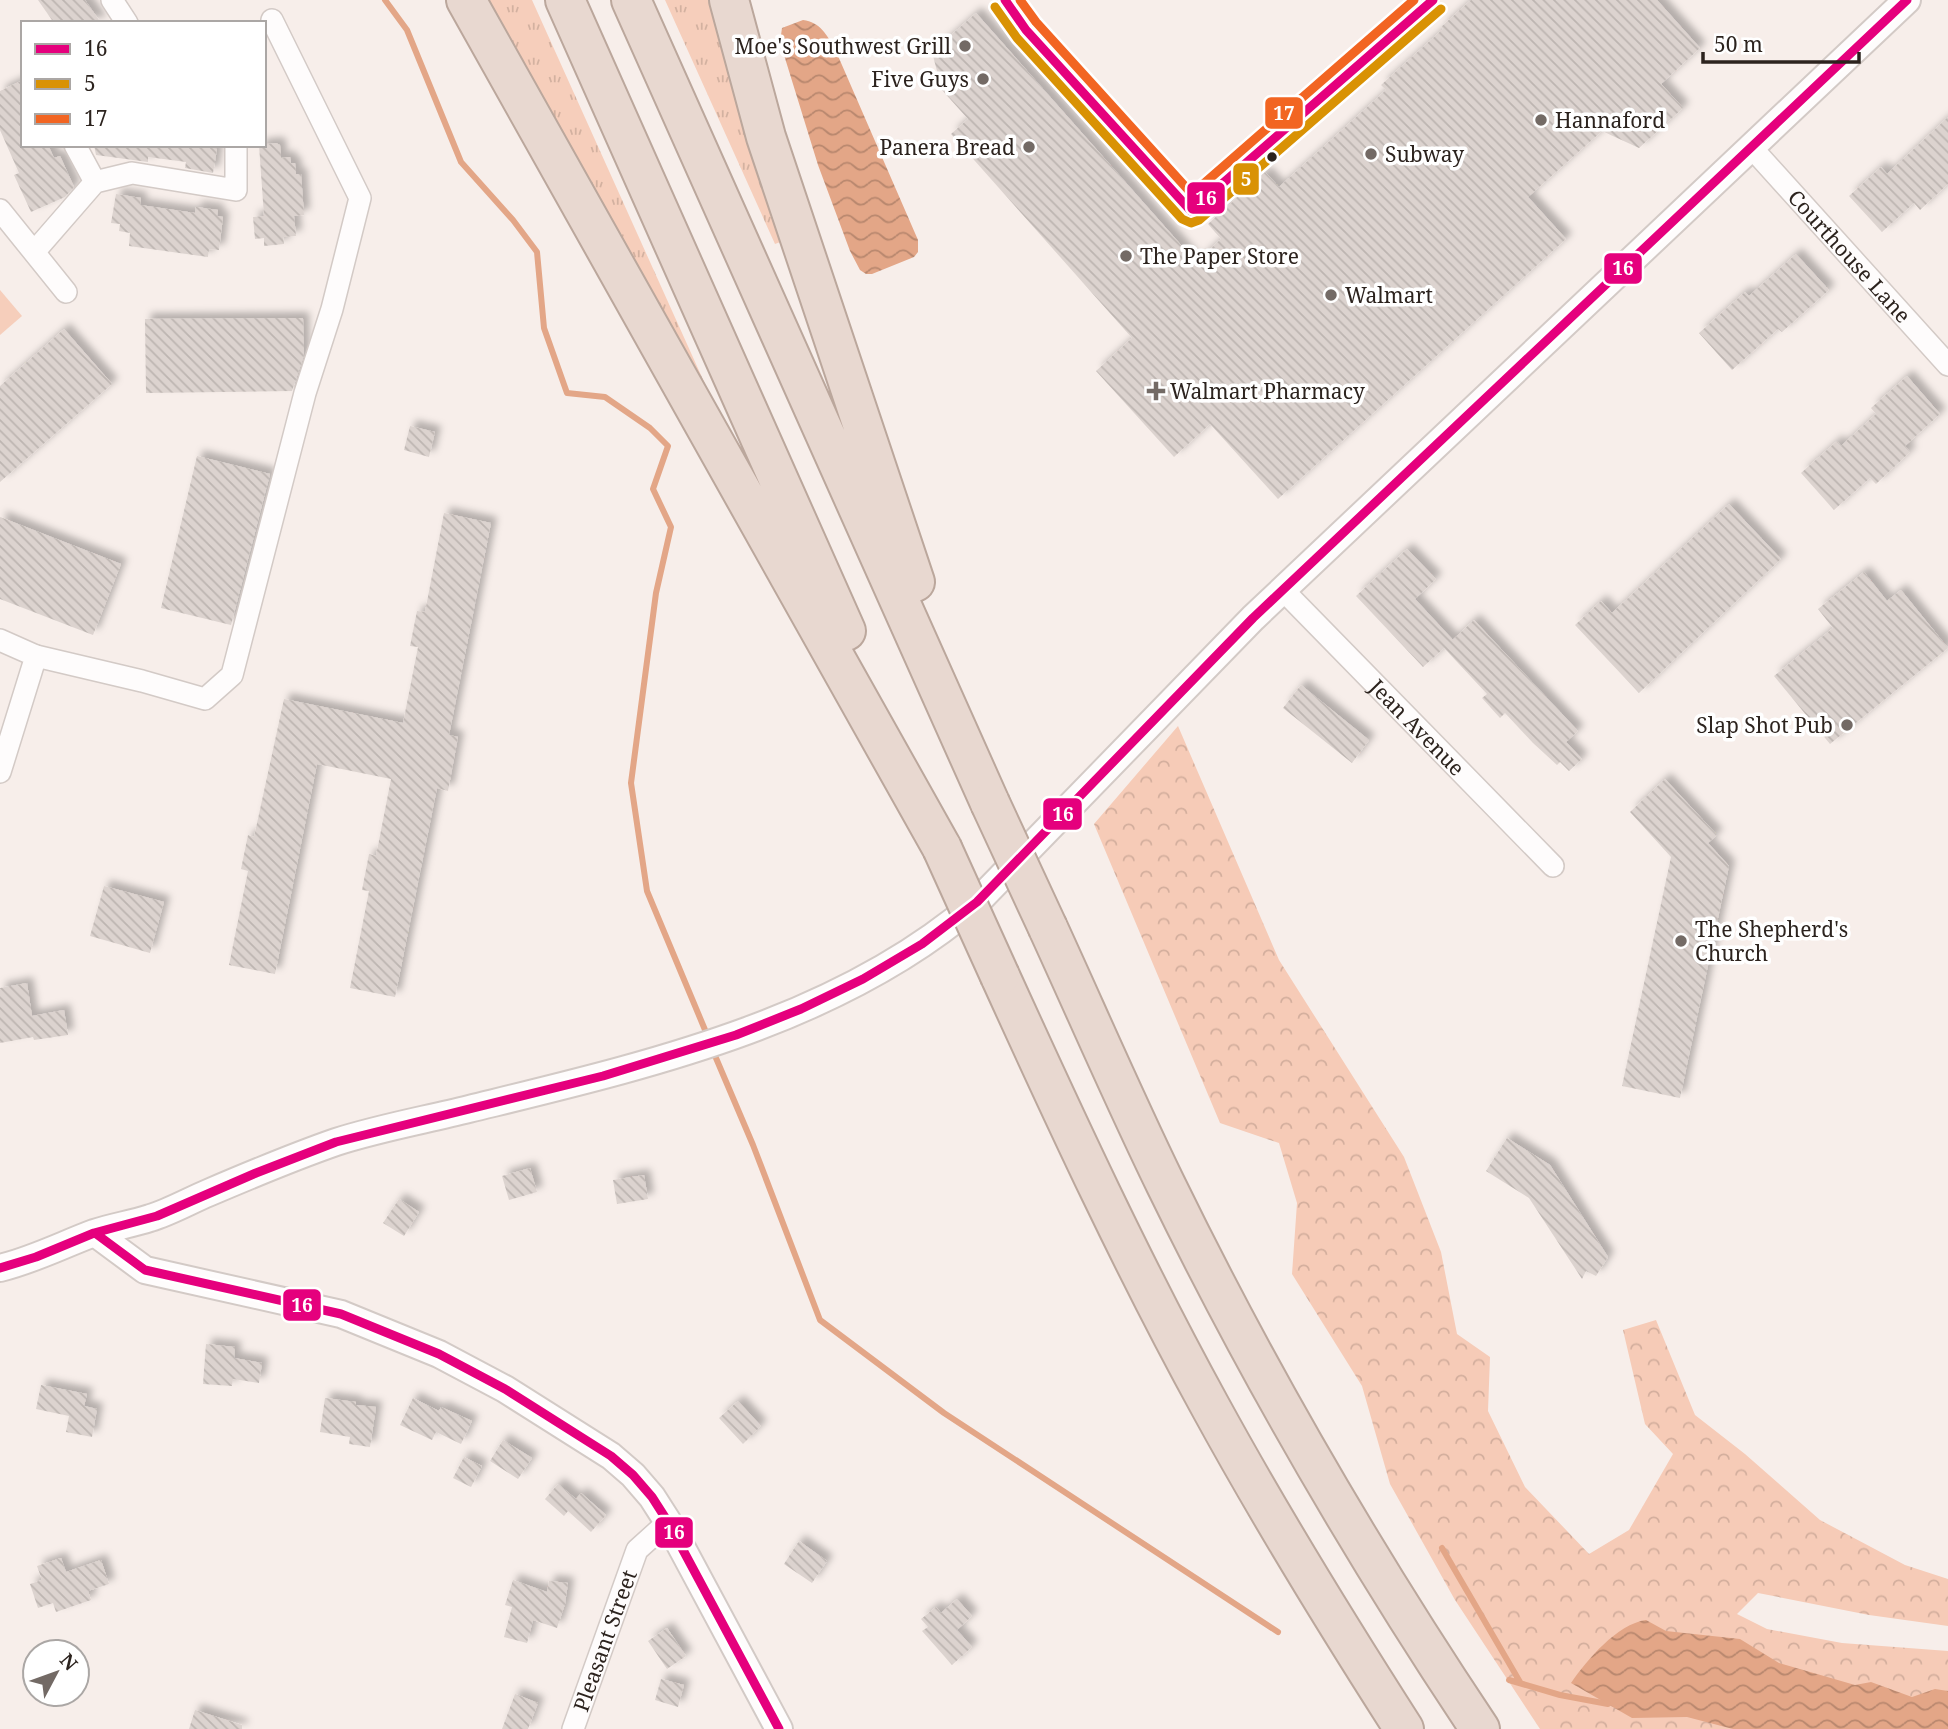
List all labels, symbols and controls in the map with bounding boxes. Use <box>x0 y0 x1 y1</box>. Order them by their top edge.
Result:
legend <box>21 21 266 147</box>
scale bar <box>1703 21 1859 65</box>
text: 50 m <box>1714 30 1763 58</box>
place label: Moe's Southwest Grill <box>735 32 951 60</box>
text: 16 <box>84 34 107 62</box>
marker: Moe's Southwest Grill <box>957 38 973 54</box>
place label: Five Guys <box>871 65 969 93</box>
text: 5 <box>84 69 96 97</box>
marker: Five Guys <box>975 71 991 87</box>
line badge: 17 <box>1264 96 1304 130</box>
text: 17 <box>1273 100 1295 126</box>
text: 17 <box>84 104 107 132</box>
place label: Hannaford <box>1555 106 1665 134</box>
marker: Hannaford <box>1533 112 1549 128</box>
place label: Panera Bread <box>879 133 1015 161</box>
marker: Panera Bread <box>1021 139 1037 155</box>
place label: Subway <box>1385 140 1464 168</box>
marker: Subway <box>1363 146 1379 162</box>
unlabelled marker <box>1265 150 1279 164</box>
line badge: 5 <box>1232 162 1260 196</box>
text: 5 <box>1241 166 1251 192</box>
line badge: 16 <box>1186 181 1226 215</box>
street label: Courthouse Lane <box>1782 183 1917 329</box>
text: 16 <box>1195 185 1217 211</box>
place label: The Paper Store <box>1140 242 1299 270</box>
marker: The Paper Store <box>1118 248 1134 264</box>
line badge: 16 <box>1603 252 1643 285</box>
text: 16 <box>1612 255 1634 281</box>
place label: Walmart <box>1345 281 1433 309</box>
marker: Walmart <box>1323 287 1339 303</box>
place label: Walmart Pharmacy <box>1170 377 1365 405</box>
marker: Walmart Pharmacy <box>1148 383 1164 399</box>
street label: Jean Avenue <box>1363 672 1471 782</box>
place label: Slap Shot Pub <box>1696 711 1833 739</box>
marker: Slap Shot Pub <box>1839 717 1855 733</box>
line badge: 16 <box>1042 797 1083 831</box>
text: 16 <box>1052 801 1074 827</box>
place label: The Shepherd's Church <box>1695 915 1848 967</box>
marker: The Shepherd's Church <box>1673 933 1689 949</box>
line badge: 16 <box>282 1288 322 1322</box>
text: 16 <box>291 1292 313 1318</box>
line badge: 16 <box>654 1516 694 1549</box>
text: 16 <box>663 1519 685 1545</box>
street label: Pleasant Street <box>566 1566 643 1715</box>
north arrow <box>21 1638 91 1708</box>
text: N <box>54 1648 84 1676</box>

